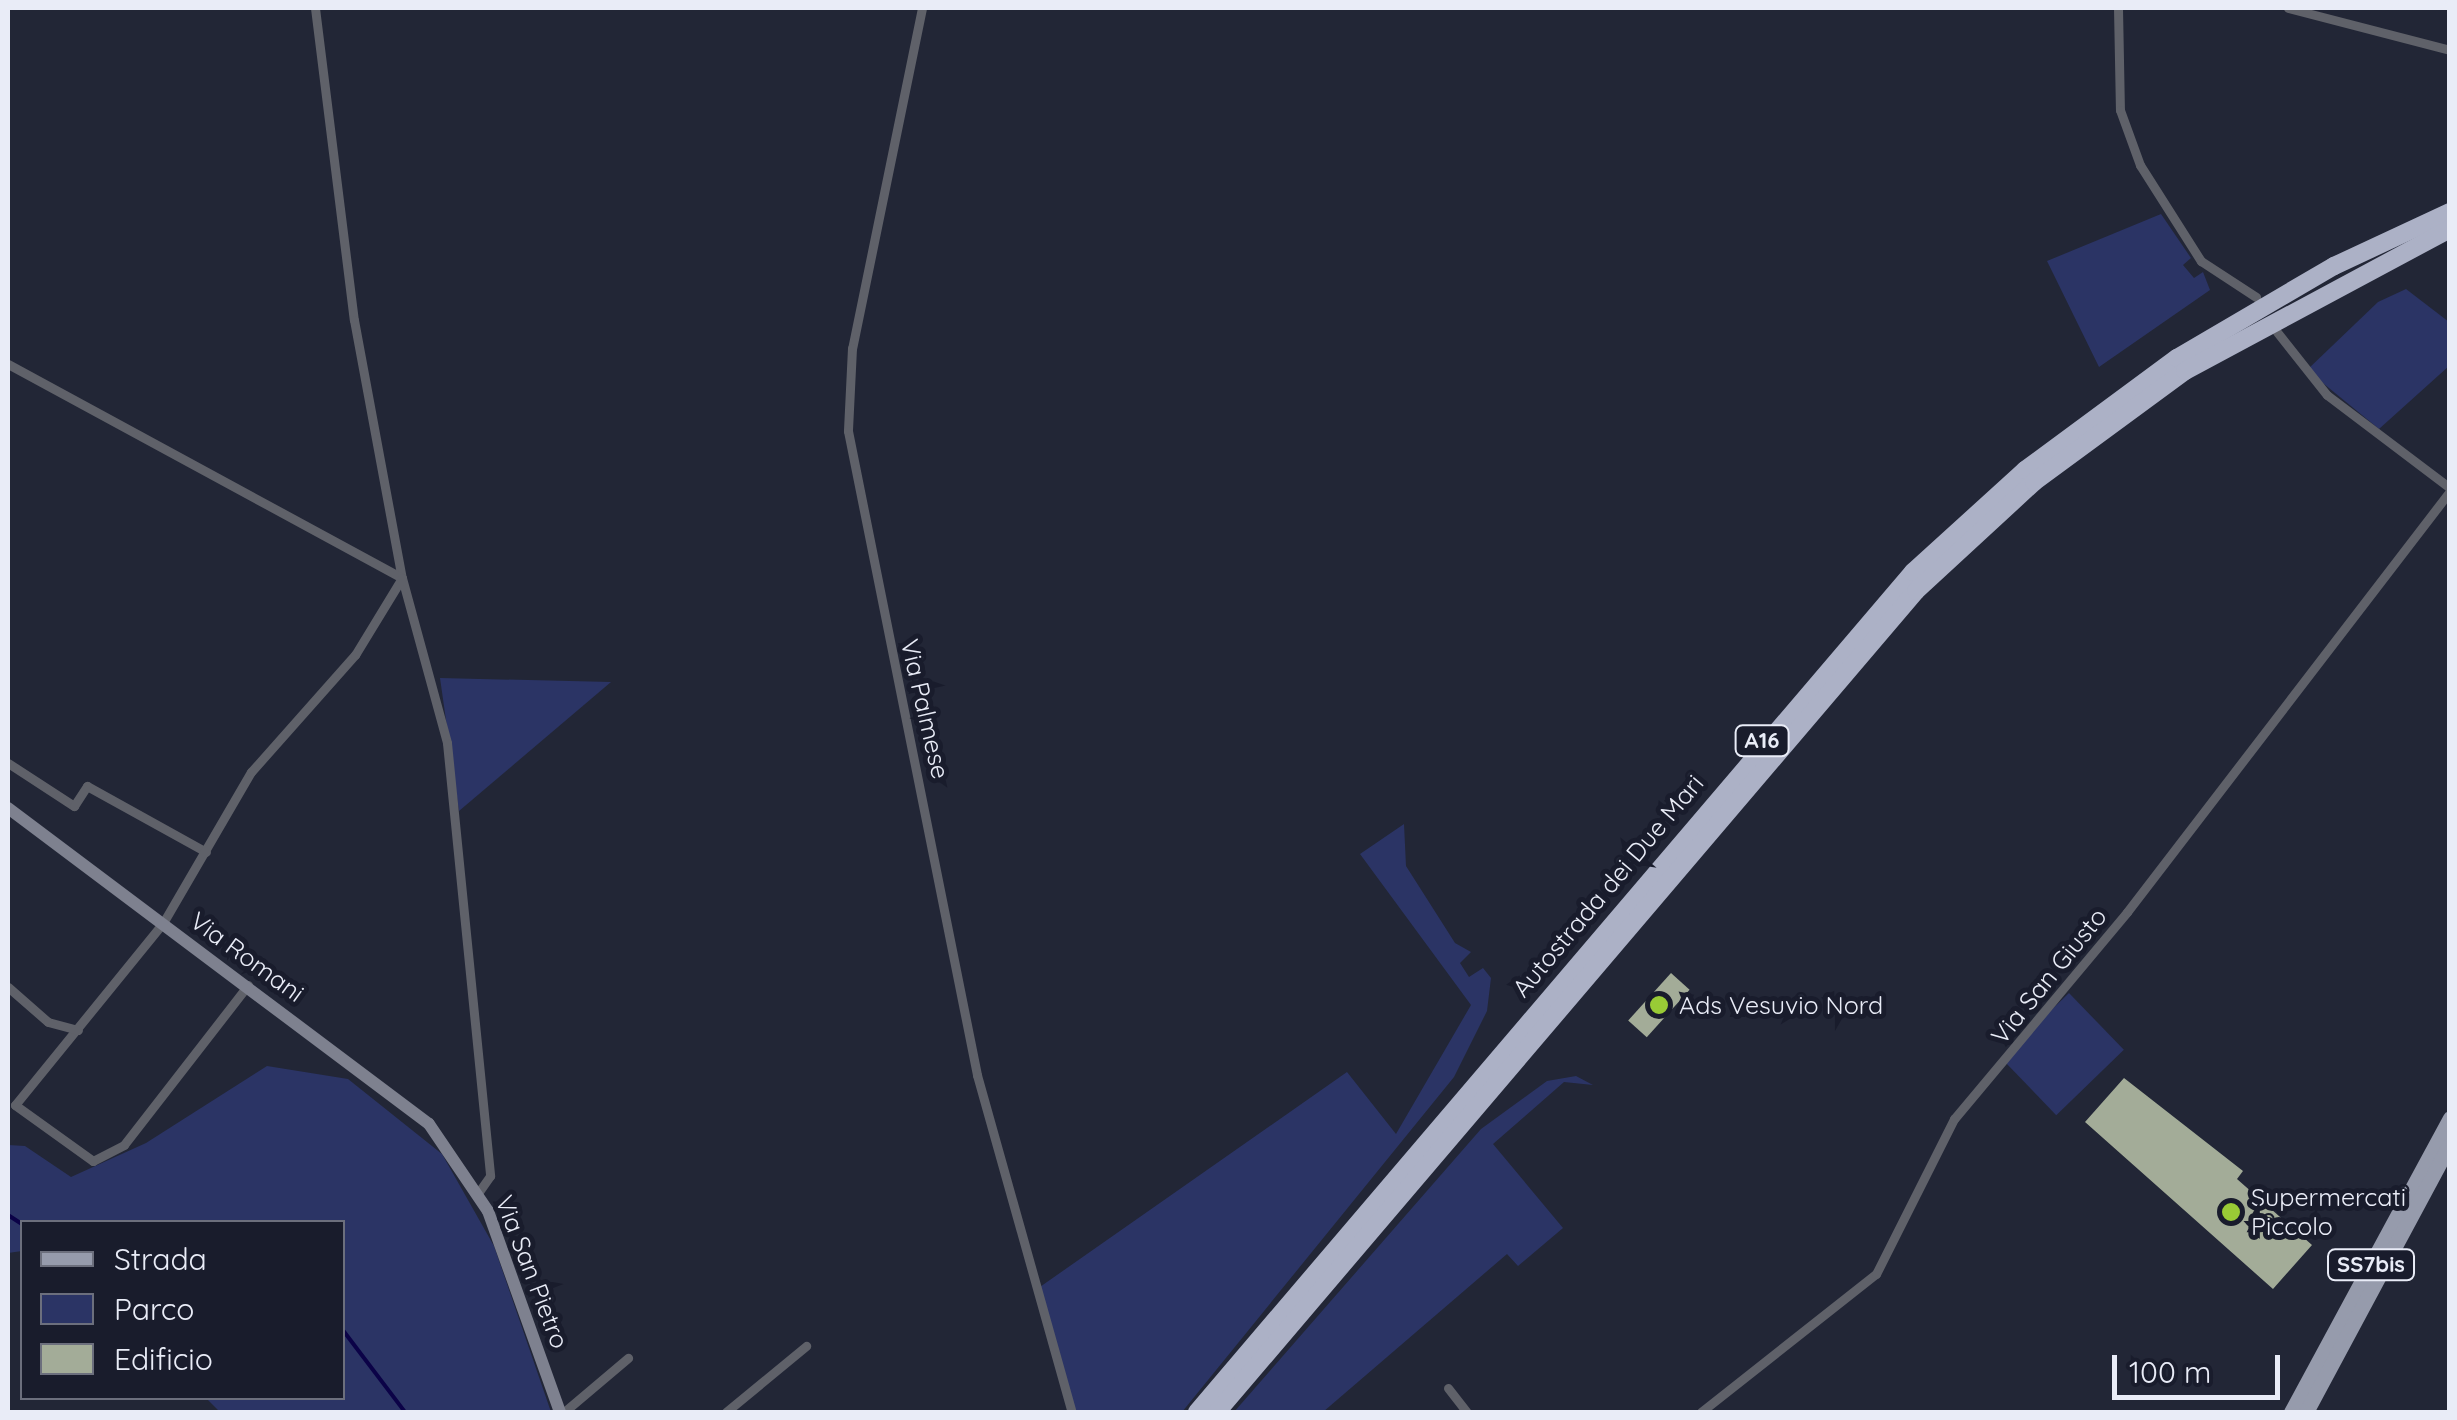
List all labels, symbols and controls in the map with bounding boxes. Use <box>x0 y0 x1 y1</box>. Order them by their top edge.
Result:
street label: Via Palmese <box>894 636 956 782</box>
road number: A16 <box>1734 724 1790 758</box>
street label: Autostrada dei Due Mari <box>1506 769 1710 1003</box>
street label: Via San Giusto <box>1985 902 2113 1050</box>
street label: Via Romani <box>184 906 310 1008</box>
place label: Ads Vesuvio Nord <box>1679 990 1883 1020</box>
marker: Ads Vesuvio Nord <box>1648 994 1670 1016</box>
place label: Supermercati Piccolo <box>2251 1183 2406 1242</box>
street label: Via San Pietro <box>489 1191 575 1353</box>
marker: Supermercati Piccolo <box>2220 1201 2242 1223</box>
legend <box>20 1220 345 1400</box>
text: Strada <box>114 1240 207 1278</box>
road number: SS7bis <box>2326 1248 2416 1282</box>
text: Parco <box>114 1290 194 1328</box>
scale bar <box>2117 1335 2284 1397</box>
text: Edificio <box>114 1340 213 1378</box>
text: 100 m <box>2129 1353 2211 1391</box>

